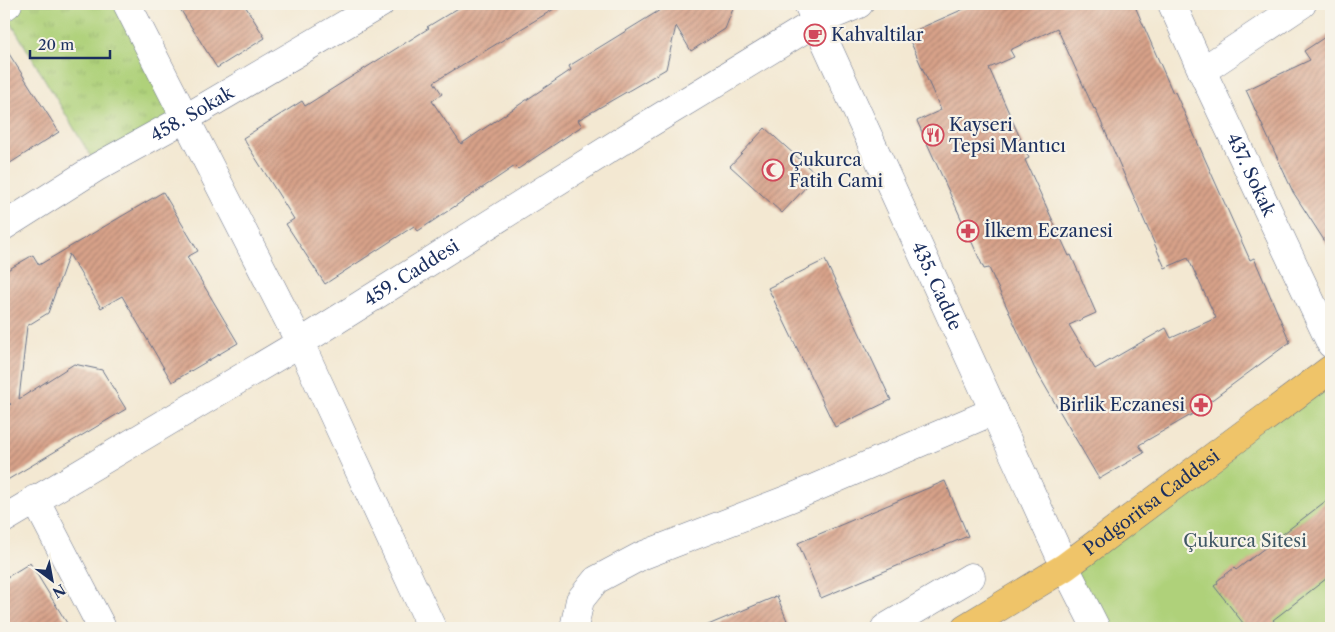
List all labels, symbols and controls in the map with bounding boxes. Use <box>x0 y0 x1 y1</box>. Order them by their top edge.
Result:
cafe icon: Kahvaltilar <box>803 23 827 47</box>
place label: Kahvaltilar <box>831 24 924 46</box>
scale bar <box>30 28 110 60</box>
text: 20 m <box>38 35 74 54</box>
street label: 458. Sokak <box>147 81 239 146</box>
place label: Kayseri Tepsi Mantıcı <box>949 114 1066 157</box>
restaurant icon: Kayseri Tepsi Mantıcı <box>921 123 945 147</box>
street label: 437. Sokak <box>1222 129 1281 221</box>
place label: Çukurca Fatih Cami <box>789 149 884 192</box>
mosque icon: Çukurca Fatih Cami <box>761 158 785 182</box>
pharmacy icon: İlkem Eczanesi <box>956 219 980 243</box>
place label: İlkem Eczanesi <box>984 219 1113 242</box>
street label: 459. Caddesi <box>360 235 464 311</box>
street label: 435. Cadde <box>907 238 966 334</box>
pharmacy icon: Birlik Eczanesi <box>1189 393 1213 417</box>
place label: Birlik Eczanesi <box>1058 394 1186 416</box>
street label: Podgoritsa Caddesi <box>1079 444 1224 560</box>
park label: Çukurca Sitesi <box>1183 530 1307 552</box>
north arrow <box>28 554 78 604</box>
text: N <box>49 580 69 602</box>

